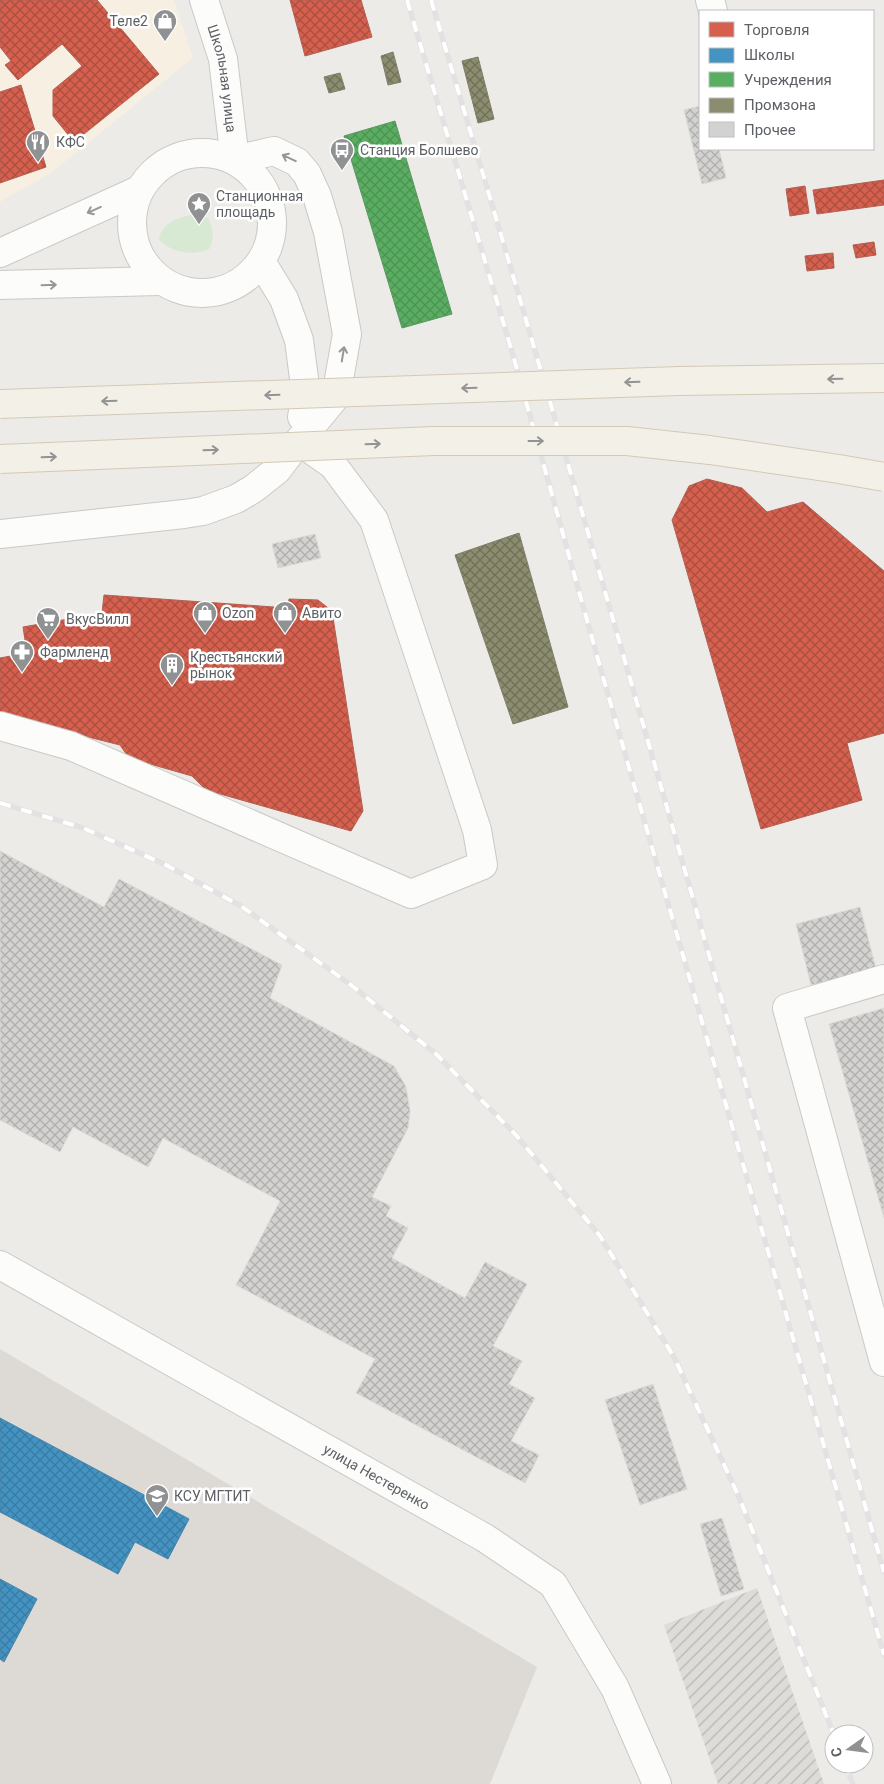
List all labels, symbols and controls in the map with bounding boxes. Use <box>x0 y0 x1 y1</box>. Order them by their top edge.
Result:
shop icon: Теле2 <box>152 8 178 42</box>
legend <box>699 10 874 150</box>
place label: Теле2 <box>110 13 148 29</box>
text: Торговля <box>744 21 809 39</box>
street label: Школьная улица <box>204 23 240 133</box>
text: Школы <box>744 46 795 64</box>
text: Учреждения <box>744 71 832 89</box>
text: Промзона <box>744 96 816 114</box>
text: Прочее <box>744 121 796 139</box>
restaurant icon: КФС <box>25 129 51 163</box>
place label: КФС <box>56 134 85 150</box>
bus stop icon: Станция Болшево <box>329 137 355 171</box>
place label: Станция Болшево <box>360 142 479 158</box>
one-way arrow <box>282 153 297 162</box>
place label: Станционная площадь <box>216 188 303 220</box>
place icon: Станционная площадь <box>186 191 212 225</box>
one-way arrow <box>87 206 102 215</box>
one-way arrow <box>40 280 56 289</box>
one-way arrow <box>339 347 349 363</box>
one-way arrow <box>828 374 844 383</box>
one-way arrow <box>624 378 640 387</box>
one-way arrow <box>461 383 478 393</box>
one-way arrow <box>264 390 280 400</box>
one-way arrow <box>102 396 118 405</box>
one-way arrow <box>528 436 544 446</box>
one-way arrow <box>365 439 381 448</box>
one-way arrow <box>203 446 219 455</box>
one-way arrow <box>40 452 56 461</box>
shop icon: Ozon <box>192 600 218 634</box>
shop icon: Авито <box>272 600 298 634</box>
place label: Ozon <box>222 605 254 621</box>
place label: Авито <box>302 605 342 621</box>
supermarket icon: ВкусВилл <box>35 606 61 640</box>
place label: ВкусВилл <box>66 611 129 627</box>
pharmacy icon: Фармленд <box>9 639 35 673</box>
place label: Фармленд <box>40 644 109 660</box>
place label: Крестьянский рынок <box>190 649 283 681</box>
building icon: Крестьянский рынок <box>159 652 185 686</box>
street label: улица Нестеренко <box>321 1441 432 1513</box>
school or university icon: КСУ МГТИТ <box>144 1483 170 1517</box>
place label: КСУ МГТИТ <box>174 1488 251 1504</box>
north arrow <box>824 1724 874 1774</box>
text: С <box>828 1746 845 1759</box>

